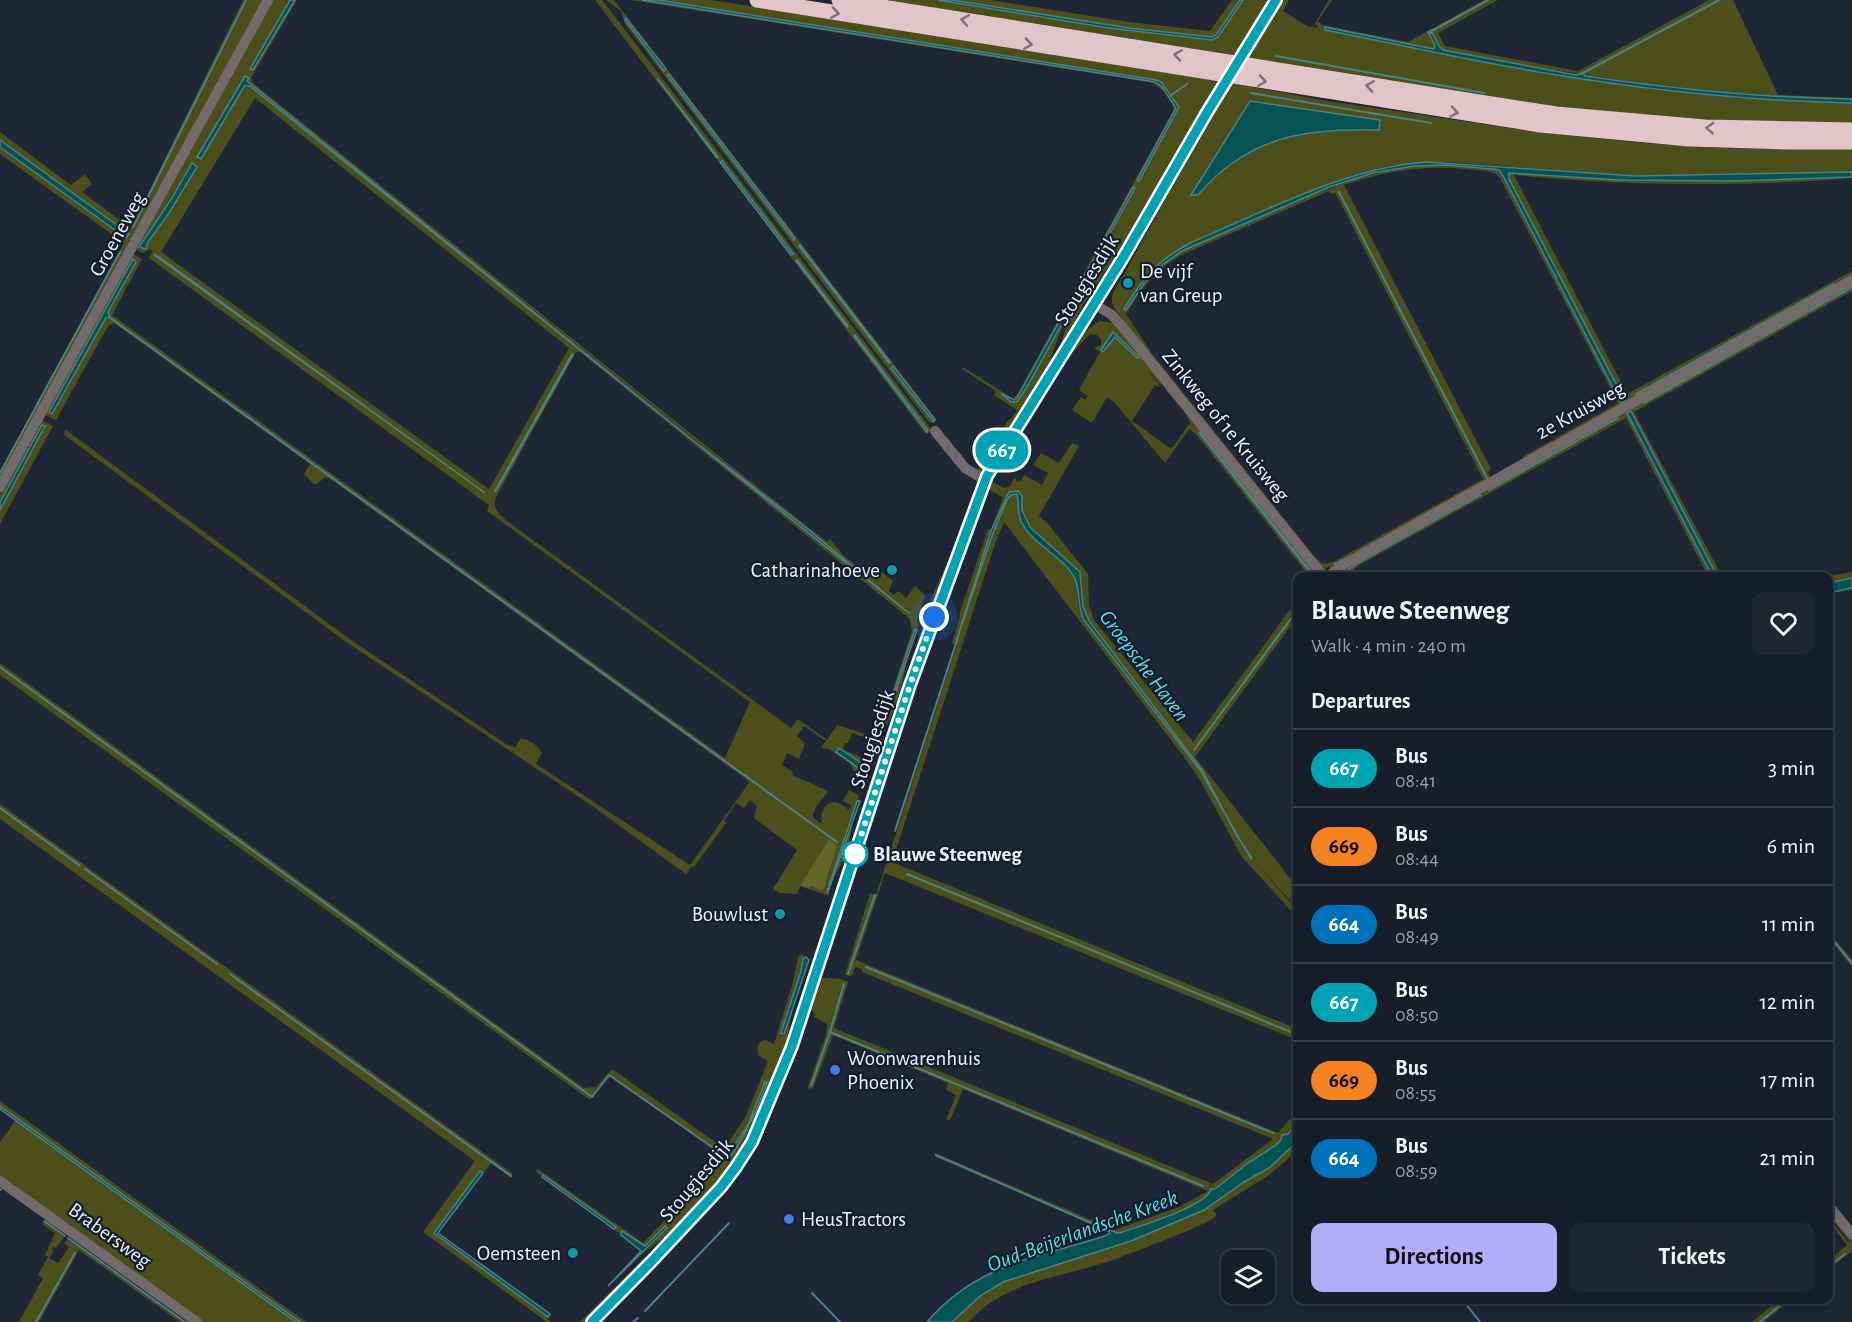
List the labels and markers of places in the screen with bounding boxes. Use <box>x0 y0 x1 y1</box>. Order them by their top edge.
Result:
place label: De vijf van Greup <box>1140 261 1222 306</box>
marker: De vijf van Greup <box>1121 276 1135 290</box>
place label: Catharinahoeve <box>751 560 880 581</box>
marker: Catharinahoeve <box>885 563 899 577</box>
marker: Blauwe Steenweg <box>842 841 868 867</box>
place label: Blauwe Steenweg <box>873 844 1022 865</box>
place label: Bouwlust <box>692 904 768 925</box>
marker: Bouwlust <box>773 907 787 921</box>
place label: Woonwarenhuis Phoenix <box>847 1048 981 1093</box>
marker: Woonwarenhuis Phoenix <box>828 1063 842 1077</box>
place label: HeusTractors <box>801 1209 906 1230</box>
marker: HeusTractors <box>782 1212 796 1226</box>
place label: Oemsteen <box>477 1243 561 1264</box>
marker: Oemsteen <box>566 1246 580 1260</box>

